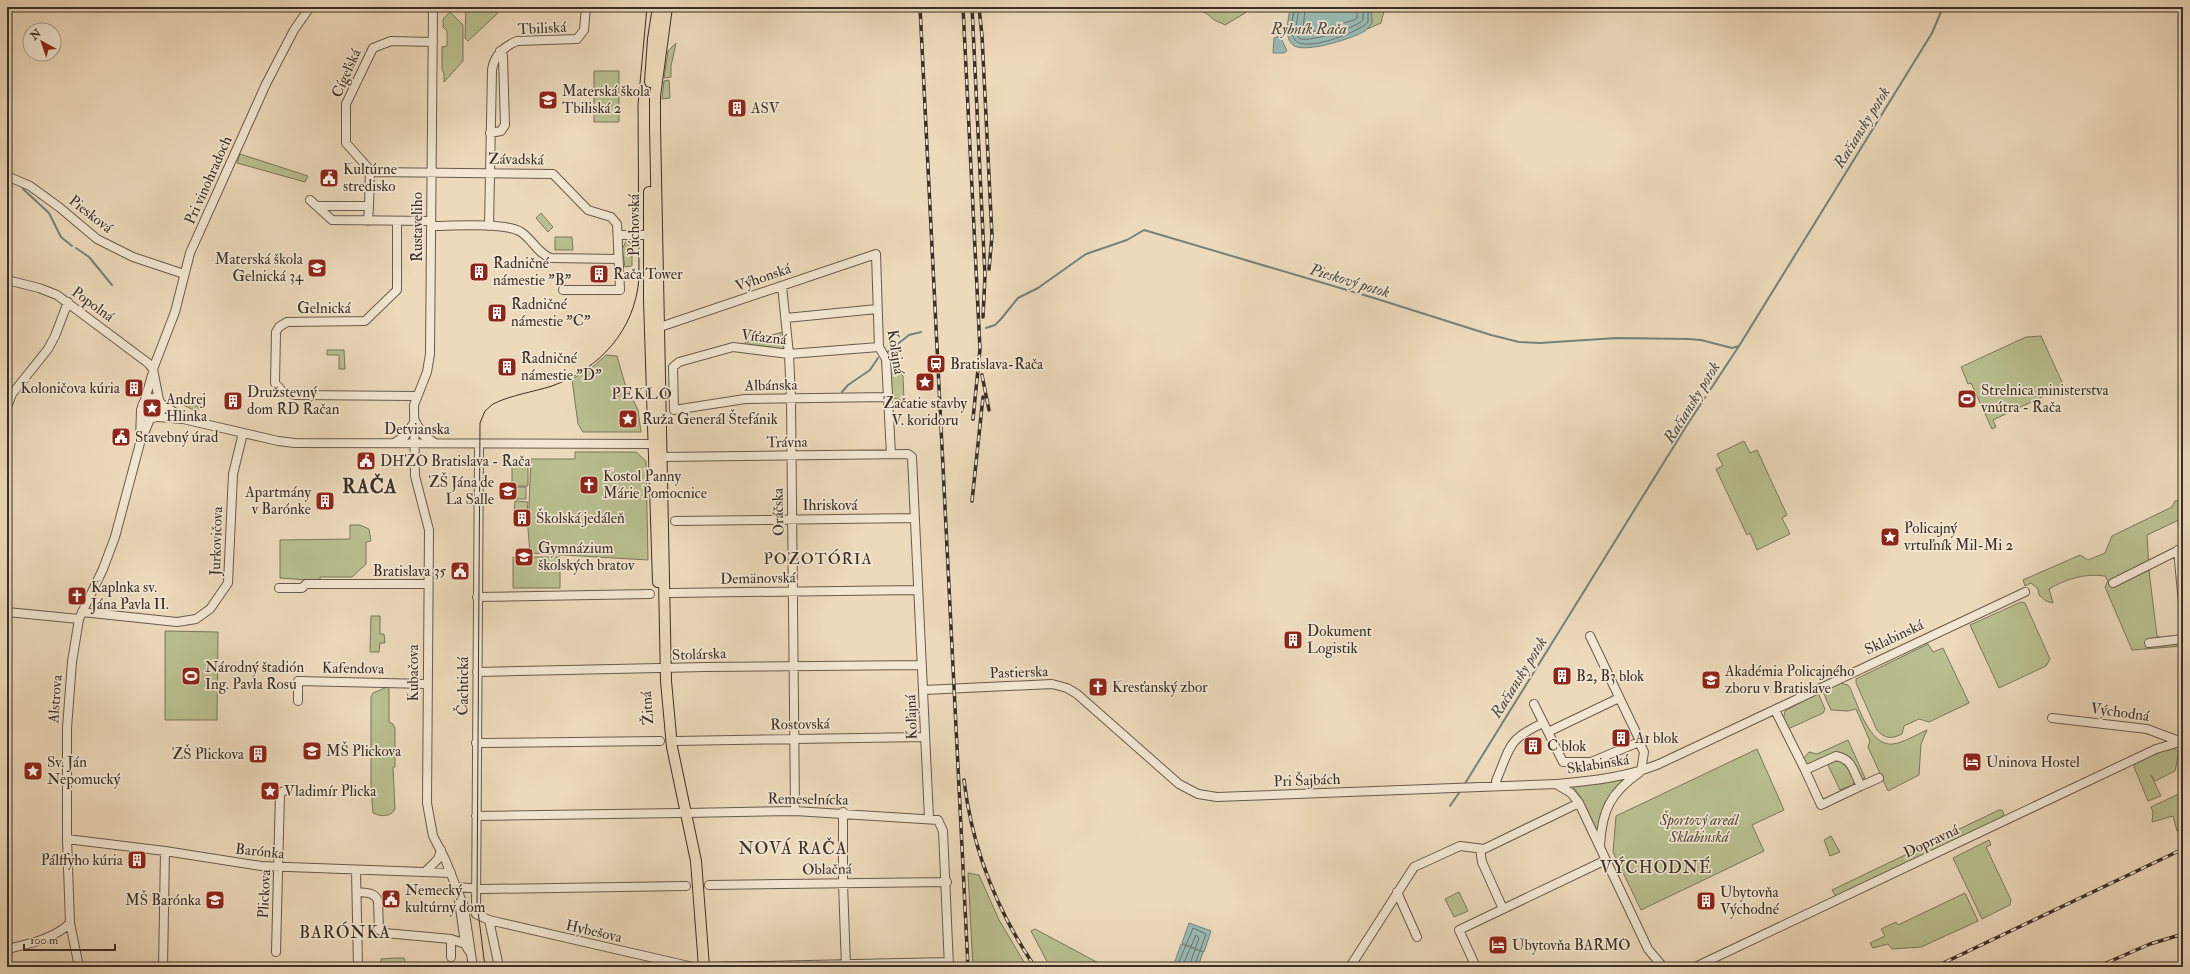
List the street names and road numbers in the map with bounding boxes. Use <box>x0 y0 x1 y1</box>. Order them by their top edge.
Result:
street label: Tbiliská <box>517 18 568 39</box>
street label: Cígeľská <box>327 45 366 100</box>
street label: Pri vinohradoch <box>180 133 236 227</box>
street label: Závadská <box>488 150 545 169</box>
street label: Piesková <box>65 191 117 238</box>
street label: Rustaveliho <box>408 192 427 262</box>
street label: Púchovská <box>625 193 644 256</box>
street label: Výhonská <box>733 259 794 296</box>
street label: Popolná <box>67 283 118 328</box>
street label: Gelnická <box>297 299 352 318</box>
street label: Víťazná <box>740 326 788 349</box>
street label: Koľajná <box>883 328 909 377</box>
street label: Albánska <box>743 376 798 395</box>
street label: Detvianska <box>384 420 451 439</box>
street label: Trávna <box>766 433 809 452</box>
street label: Oráčska <box>769 487 788 536</box>
street label: Ihrisková <box>802 496 858 515</box>
street label: Jurkovičova <box>206 505 228 577</box>
street label: Demänovská <box>720 568 797 589</box>
street label: Sklabinská <box>1862 615 1927 659</box>
street label: Kubačova <box>404 644 423 702</box>
street label: Stolárska <box>672 644 727 665</box>
street label: Čachtická <box>452 656 473 715</box>
street label: Kafendova <box>322 658 385 679</box>
street label: Pastierska <box>989 662 1050 683</box>
street label: Alstrova <box>44 673 67 725</box>
street label: Žitná <box>635 690 658 726</box>
street label: Koľajná <box>901 693 922 740</box>
street label: Východná <box>2089 699 2151 726</box>
street label: Rostovská <box>770 714 831 735</box>
street label: Sklabinská <box>1566 750 1631 779</box>
street label: Pri Šajbách <box>1273 768 1341 791</box>
street label: Remeselnícka <box>767 789 849 810</box>
street label: Dopravná <box>1901 820 1963 863</box>
street label: Barónka <box>234 839 286 864</box>
street label: Oblačná <box>802 860 853 879</box>
street label: Plickova <box>254 868 275 919</box>
street label: Hybešova <box>564 916 625 947</box>

